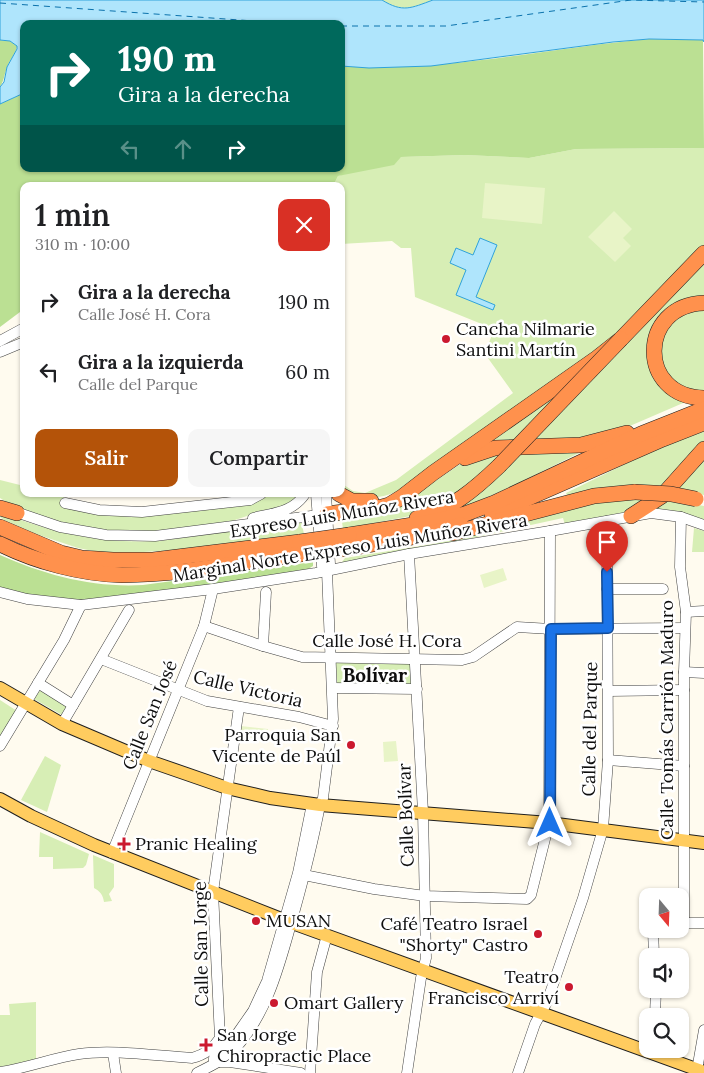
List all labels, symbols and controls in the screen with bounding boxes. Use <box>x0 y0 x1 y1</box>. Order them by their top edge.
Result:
text: 190 m <box>118 36 216 81</box>
icon: right <box>35 40 100 105</box>
text: Gira a la derecha <box>118 80 290 108</box>
icon: left <box>116 135 144 163</box>
icon: ahead <box>169 135 197 163</box>
icon: right <box>222 135 250 163</box>
text: 1 min <box>35 196 110 234</box>
button: close <box>278 199 330 251</box>
text: 310 m · 10:00 <box>35 234 130 254</box>
text: Gira a la derecha <box>78 280 231 304</box>
icon: right <box>35 288 63 316</box>
text: 190 m <box>278 290 330 314</box>
text: Calle José H. Cora <box>78 304 211 324</box>
place label: Cancha Nilmarie Santini Martín <box>456 317 595 361</box>
marker: Cancha Nilmarie Santini Martín <box>440 333 452 345</box>
text: Gira a la izquierda <box>78 350 244 374</box>
icon: left <box>35 358 63 386</box>
text: 60 m <box>285 360 330 384</box>
text: Calle del Parque <box>78 374 198 394</box>
button: Salir <box>35 429 178 487</box>
button: Compartir <box>188 429 330 487</box>
street label: Expreso Luis Muñoz Rivera <box>228 484 456 543</box>
street label: Marginal Norte Expreso Luis Muñoz Rivera <box>171 508 529 587</box>
pin <box>586 521 628 572</box>
icon: arrive <box>593 528 621 556</box>
street label: Calle Tomás Carrión Maduro <box>655 600 678 840</box>
street label: Calle José H. Cora <box>312 629 462 652</box>
street label: Calle San José <box>117 656 182 773</box>
street label: Calle del Parque <box>577 661 602 797</box>
district label: Bolívar <box>343 663 407 687</box>
street label: Calle Victoria <box>191 665 305 712</box>
place label: Parroquia San Vicente de Paúl <box>211 723 341 767</box>
marker: Parroquia San Vicente de Paúl <box>345 739 357 751</box>
street label: Calle Bolívar <box>392 763 419 867</box>
position arrow <box>523 796 575 848</box>
place label: Pranic Healing <box>135 832 258 855</box>
marker: Pranic Healing <box>117 837 131 851</box>
street label: Calle San Jorge <box>188 881 213 1007</box>
north arrow <box>639 888 689 938</box>
map controls <box>639 888 689 1058</box>
place label: MUSAN <box>266 909 331 932</box>
place label: Café Teatro Israel "Shorty" Castro <box>380 912 528 956</box>
marker: MUSAN <box>250 915 262 927</box>
marker: Café Teatro Israel "Shorty" Castro <box>532 928 544 940</box>
button: sound <box>639 948 689 998</box>
place label: Teatro Francisco Arriví <box>428 965 559 1009</box>
marker: Teatro Francisco Arriví <box>563 981 575 993</box>
place label: Omart Gallery <box>284 991 404 1014</box>
marker: Omart Gallery <box>268 997 280 1009</box>
button: search <box>639 1008 689 1058</box>
place label: San Jorge Chiropractic Place <box>217 1023 372 1067</box>
marker: San Jorge Chiropractic Place <box>199 1038 213 1052</box>

